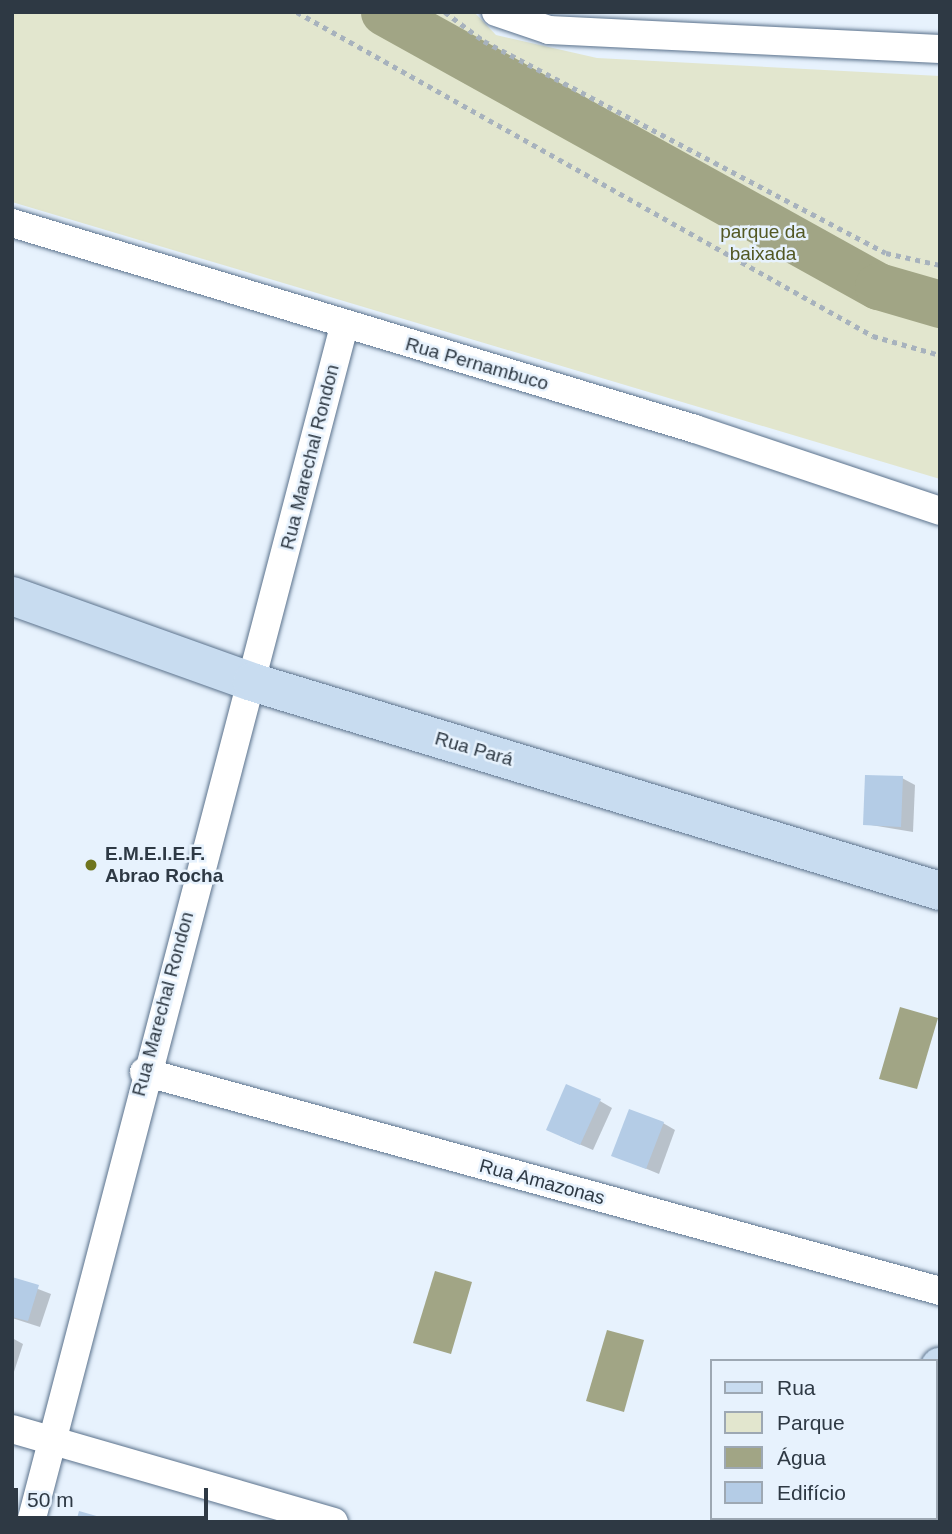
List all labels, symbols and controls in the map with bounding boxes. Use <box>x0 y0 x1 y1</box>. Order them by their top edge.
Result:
park label: parque da baixada <box>720 221 806 265</box>
street label: Rua Pernambuco <box>403 333 551 395</box>
street label: Rua Marechal Rondon <box>276 362 344 552</box>
street label: Rua Pará <box>432 727 516 771</box>
place label: E.M.E.I.E.F. Abrao Rocha <box>105 843 223 887</box>
marker: E.M.E.I.E.F. Abrao Rocha <box>83 857 99 873</box>
street label: Rua Marechal Rondon <box>127 909 199 1099</box>
street label: Rua Amazonas <box>476 1154 608 1210</box>
legend <box>710 1359 938 1520</box>
text: Rua <box>777 1376 816 1399</box>
text: Parque <box>777 1411 845 1434</box>
text: Água <box>777 1446 826 1469</box>
scale bar <box>18 1474 212 1518</box>
text: Edifício <box>777 1481 846 1504</box>
text: 50 m <box>27 1488 74 1511</box>

